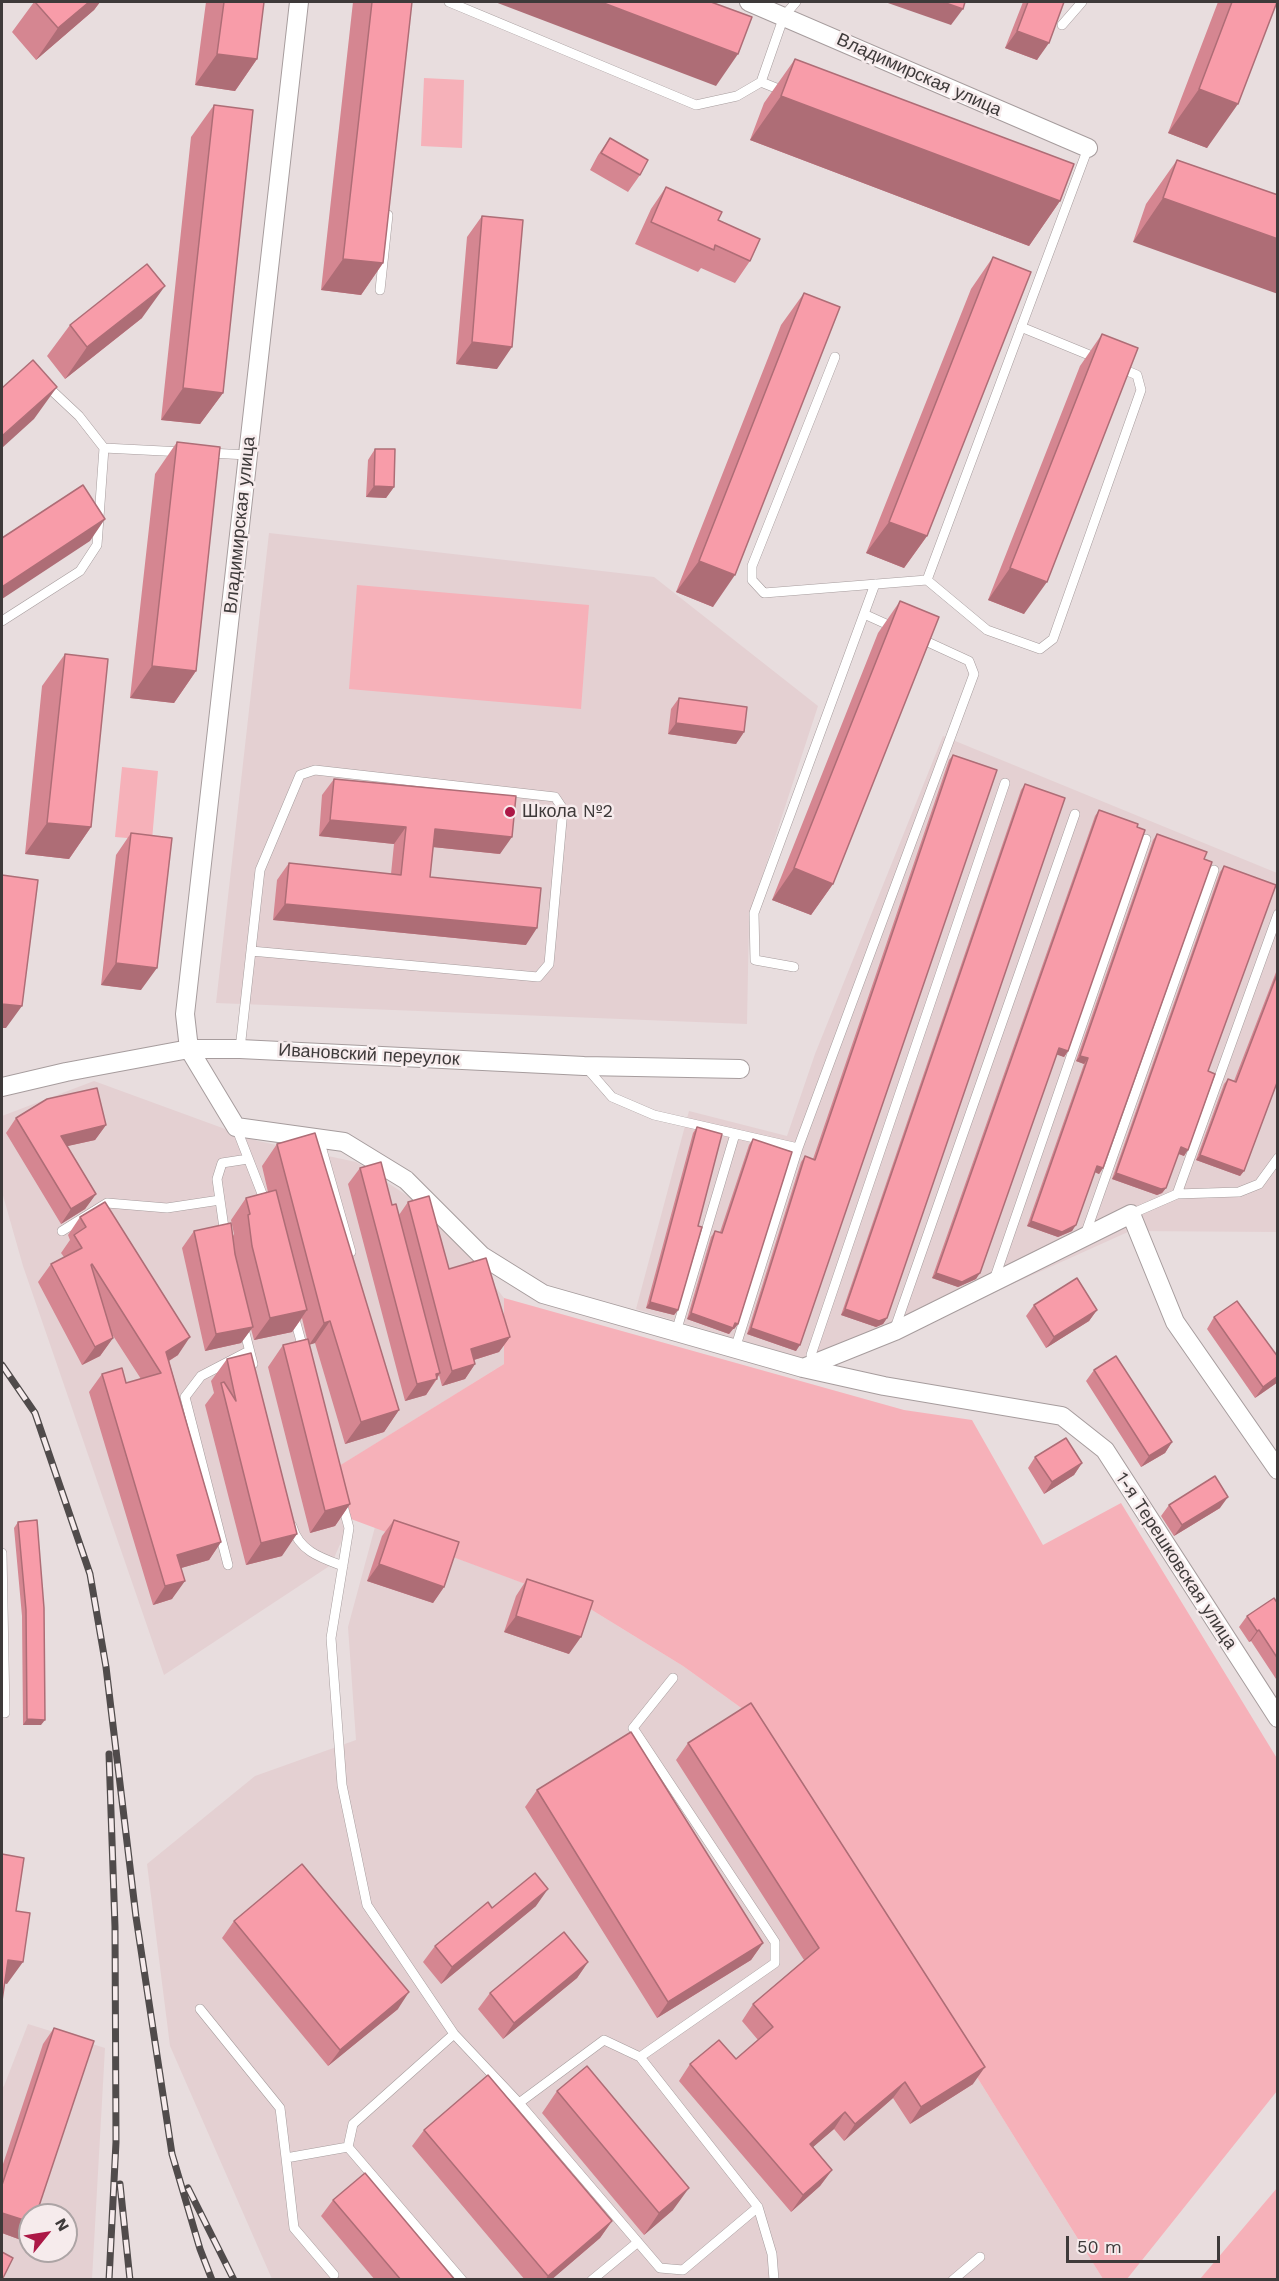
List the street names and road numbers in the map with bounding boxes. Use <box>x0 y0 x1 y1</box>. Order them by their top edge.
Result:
street label: Владимирская улица <box>833 29 1005 121</box>
street label: Владимирская улица <box>220 435 260 615</box>
street label: Ивановский переулок <box>278 1039 460 1071</box>
street label: 1-я Терешковская улица <box>1111 1468 1241 1654</box>

